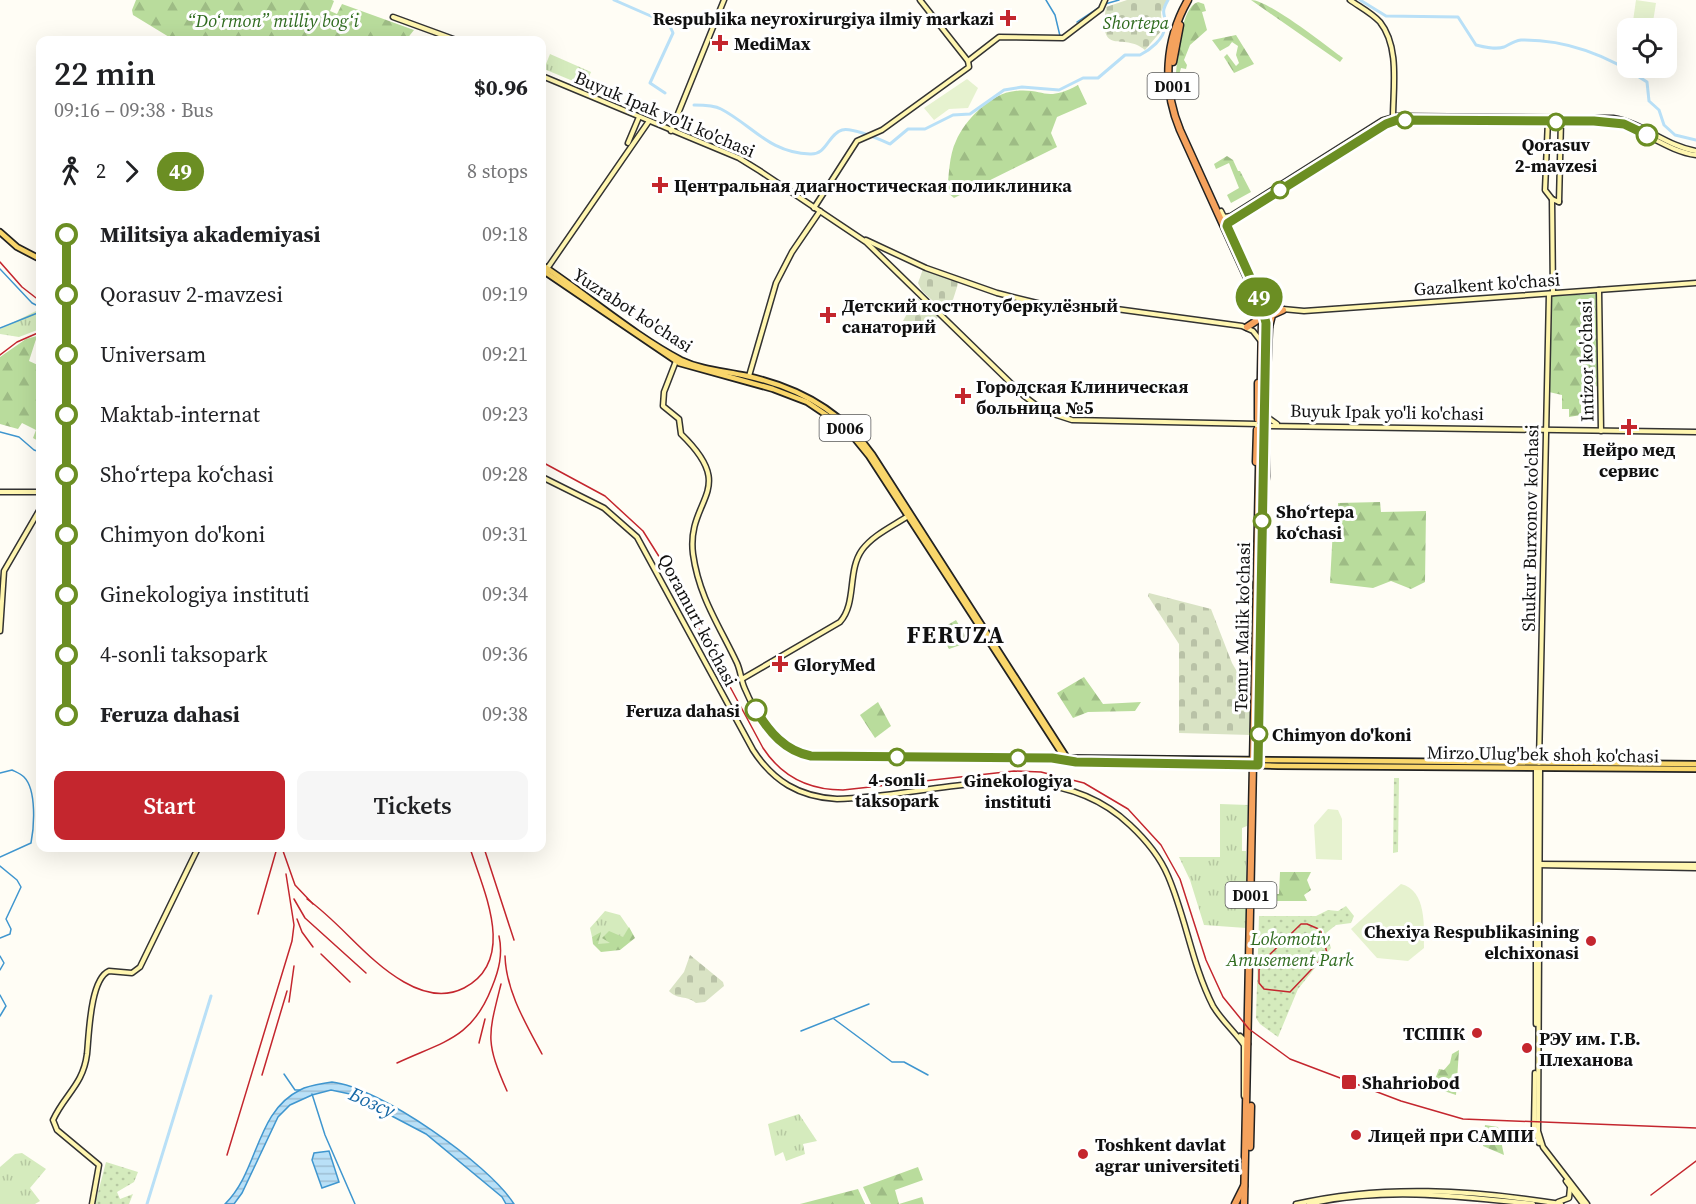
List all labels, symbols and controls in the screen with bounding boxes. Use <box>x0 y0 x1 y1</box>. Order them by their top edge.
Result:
place label: Respublika neyroxirurgiya ilmiy markazi <box>653 6 994 31</box>
park label: “Do‘rmon” milliy bog‘i <box>187 8 359 33</box>
marker: Respublika neyroxirurgiya ilmiy markazi <box>999 9 1017 27</box>
park label: Shortepa <box>1103 10 1170 35</box>
map controls <box>1617 18 1677 78</box>
button: locate <box>1617 18 1677 78</box>
place label: MediMax <box>734 31 811 56</box>
marker: MediMax <box>711 34 729 52</box>
text: 22 min <box>54 51 156 96</box>
street label: Buyuk Ipak yo'li ko'chasi <box>571 65 759 163</box>
text: $0.96 <box>474 72 528 102</box>
road number: D001 <box>1148 73 1198 99</box>
text: 09:16 – 09:38 · Bus <box>54 96 213 124</box>
unlabelled marker <box>1396 111 1414 129</box>
marker: Qorasuv 2-mavzesi <box>1547 113 1565 131</box>
unlabelled marker <box>1636 124 1658 146</box>
place label: Qorasuv 2-mavzesi <box>1515 132 1597 178</box>
icon: walk <box>54 155 87 188</box>
icon: forward <box>115 155 148 188</box>
text: 2 <box>96 157 106 185</box>
text: 49 <box>169 157 192 186</box>
text: 8 stops <box>467 157 528 185</box>
place label: Центральная диагностическая поликлиника <box>674 173 1072 198</box>
marker: Центральная диагностическая поликлиника <box>651 176 669 194</box>
unlabelled marker <box>1271 181 1289 199</box>
text: Militsiya akademiyasi <box>100 219 320 249</box>
text: 09:18 <box>482 220 528 248</box>
street label: Yuzrabot ko'chasi <box>568 262 698 358</box>
street label: Gazalkent ko'chasi <box>1413 266 1561 302</box>
line badge: 49 <box>1232 278 1286 316</box>
text: Qorasuv 2-mavzesi <box>100 279 283 309</box>
text: 09:19 <box>482 280 528 308</box>
text: 49 <box>1248 283 1270 312</box>
place label: Детский костнотуберкулёзный санаторий <box>842 293 1118 339</box>
street label: Intizor ko'chasi <box>1572 300 1600 422</box>
marker: Детский костнотуберкулёзный санаторий <box>819 306 837 324</box>
text: Universam <box>100 339 206 369</box>
text: 09:21 <box>482 340 528 368</box>
place label: Городская Клиническая больница №5 <box>976 374 1188 420</box>
marker: Городская Клиническая больница №5 <box>954 387 972 405</box>
street label: Buyuk Ipak yo'li ko'chasi <box>1290 398 1484 426</box>
text: Maktab-internat <box>100 399 260 429</box>
text: 09:23 <box>482 400 528 428</box>
road number: D006 <box>820 415 870 441</box>
marker: Нейро мед сервис <box>1620 418 1638 436</box>
street label: Shukur Burxonov ko'chasi <box>1516 424 1544 632</box>
place label: Нейро мед сервис <box>1583 437 1675 483</box>
text: Shoʻrtepa koʻchasi <box>100 459 274 489</box>
text: 09:28 <box>482 460 528 488</box>
place label: Shoʻrtepa koʻchasi <box>1276 499 1355 545</box>
marker: Shoʻrtepa koʻchasi <box>1253 512 1271 530</box>
text: Chimyon do'koni <box>100 519 265 549</box>
text: 09:31 <box>482 520 528 548</box>
street label: Temur Malik ko'chasi <box>1228 542 1256 712</box>
street label: Qoramurt koʻchasi <box>653 549 743 691</box>
text: Ginekologiya instituti <box>100 579 310 609</box>
text: 09:34 <box>482 580 528 608</box>
district label: FERUZA <box>906 618 1006 651</box>
text: 4-sonli taksopark <box>100 639 268 669</box>
text: 09:36 <box>482 640 528 668</box>
place label: GloryMed <box>794 652 876 677</box>
marker: GloryMed <box>771 655 789 673</box>
place label: Feruza dahasi <box>626 698 740 723</box>
text: Feruza dahasi <box>100 699 240 729</box>
marker: Feruza dahasi <box>745 699 767 721</box>
text: 09:38 <box>482 700 528 728</box>
place label: Chimyon do'koni <box>1272 722 1412 747</box>
marker: Chimyon do'koni <box>1250 725 1268 743</box>
street label: Mirzo Ulug'bek shoh ko'chasi <box>1427 739 1659 769</box>
marker: 4-sonli taksopark <box>888 748 906 766</box>
marker: Ginekologiya instituti <box>1009 749 1027 767</box>
place label: 4-sonli taksopark <box>855 767 939 813</box>
place label: Ginekologiya instituti <box>964 768 1073 814</box>
button: Start <box>54 771 285 840</box>
button: Tickets <box>297 771 528 840</box>
road number: D001 <box>1226 882 1276 908</box>
place label: Chexiya Respublikasining elchixonasi <box>1364 919 1579 965</box>
park label: Lokomotiv Amusement Park <box>1225 926 1354 972</box>
marker: Chexiya Respublikasining elchixonasi <box>1584 934 1598 948</box>
place label: ТСППК <box>1403 1021 1465 1046</box>
marker: ТСППК <box>1470 1026 1484 1040</box>
place label: РЭУ им. Г.В. Плеханова <box>1539 1026 1641 1072</box>
marker: РЭУ им. Г.В. Плеханова <box>1520 1041 1534 1055</box>
place label: Shahriobod <box>1362 1070 1460 1095</box>
marker: Shahriobod <box>1340 1073 1358 1091</box>
water label: Бозсу <box>344 1079 400 1125</box>
place label: Лицей при САМПИ <box>1368 1123 1534 1148</box>
marker: Лицей при САМПИ <box>1349 1128 1363 1142</box>
place label: Toshkent davlat agrar universiteti <box>1095 1132 1240 1178</box>
marker: Toshkent davlat agrar universiteti <box>1076 1147 1090 1161</box>

